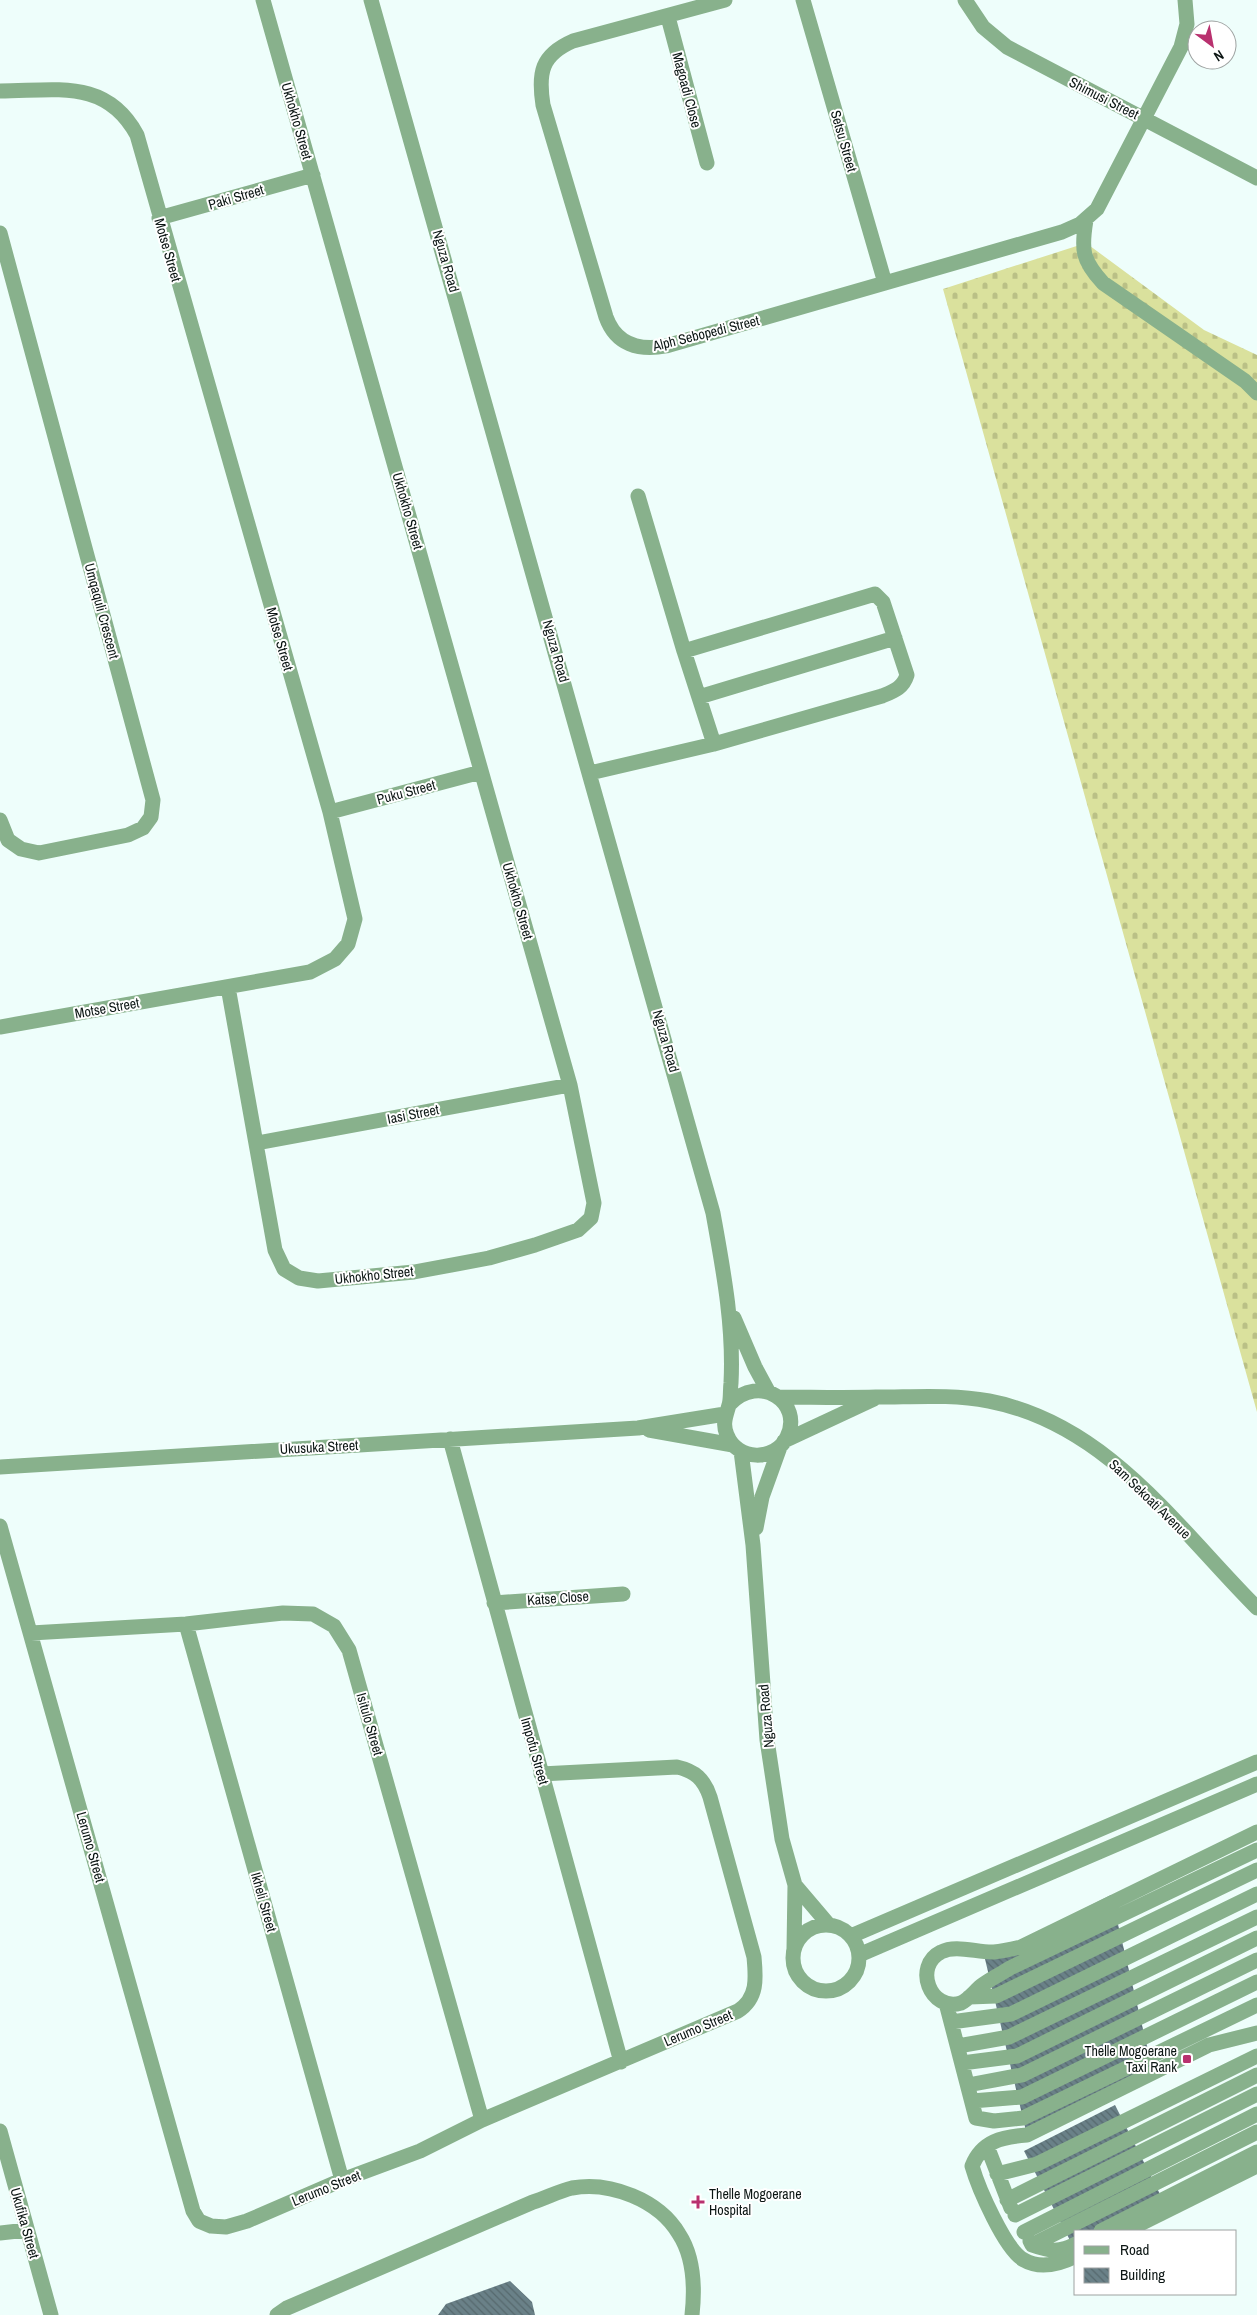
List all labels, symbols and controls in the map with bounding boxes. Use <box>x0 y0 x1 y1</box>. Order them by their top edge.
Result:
north arrow <box>1187 20 1237 70</box>
text: N <box>1211 46 1227 66</box>
street label: Magoadi Close <box>668 50 706 130</box>
street label: Shimusi Street <box>1066 73 1142 123</box>
street label: Ukhokho Street <box>277 80 317 162</box>
street label: Setsu Street <box>827 108 861 174</box>
street label: Paki Street <box>206 181 266 213</box>
street label: Motse Street <box>150 216 186 284</box>
street label: Nguza Road <box>429 228 463 294</box>
street label: Alph Sebopedi Street <box>650 311 761 355</box>
street label: Ukhokho Street <box>388 470 428 552</box>
street label: Umqaquli Crescent <box>81 561 123 661</box>
street label: Motse Street <box>262 605 298 673</box>
street label: Nguza Road <box>539 618 573 684</box>
street label: Puku Street <box>375 776 437 808</box>
street label: Ukhokho Street <box>498 860 538 942</box>
street label: Motse Street <box>73 993 141 1023</box>
street label: Nguza Road <box>649 1008 683 1074</box>
street label: Iasi Street <box>386 1100 440 1128</box>
street label: Ukhokho Street <box>334 1262 414 1288</box>
street label: Ukusuka Street <box>279 1436 359 1458</box>
street label: Sam Sekoati Avenue <box>1105 1455 1195 1543</box>
street label: Katse Close <box>526 1587 590 1609</box>
street label: Nguza Road <box>754 1683 778 1749</box>
street label: Isitulo Street <box>352 1691 388 1757</box>
street label: Impofu Street <box>517 1715 553 1787</box>
street label: Lerumo Street <box>72 1810 110 1884</box>
street label: Ikheli Street <box>247 1870 281 1934</box>
street label: Lerumo Street <box>661 2006 735 2050</box>
place label: Thelle Mogoerane Taxi Rank <box>1084 2042 1177 2076</box>
marker: Thelle Mogoerane Taxi Rank <box>1181 2053 1193 2065</box>
street label: Lerumo Street <box>289 2166 363 2210</box>
place label: Thelle Mogoerane Hospital <box>709 2185 802 2219</box>
street label: Ukufika Street <box>6 2186 44 2260</box>
marker: Thelle Mogoerane Hospital <box>691 2195 705 2209</box>
legend <box>1074 2230 1237 2295</box>
text: Road <box>1120 2239 1149 2260</box>
text: Building <box>1120 2264 1165 2285</box>

